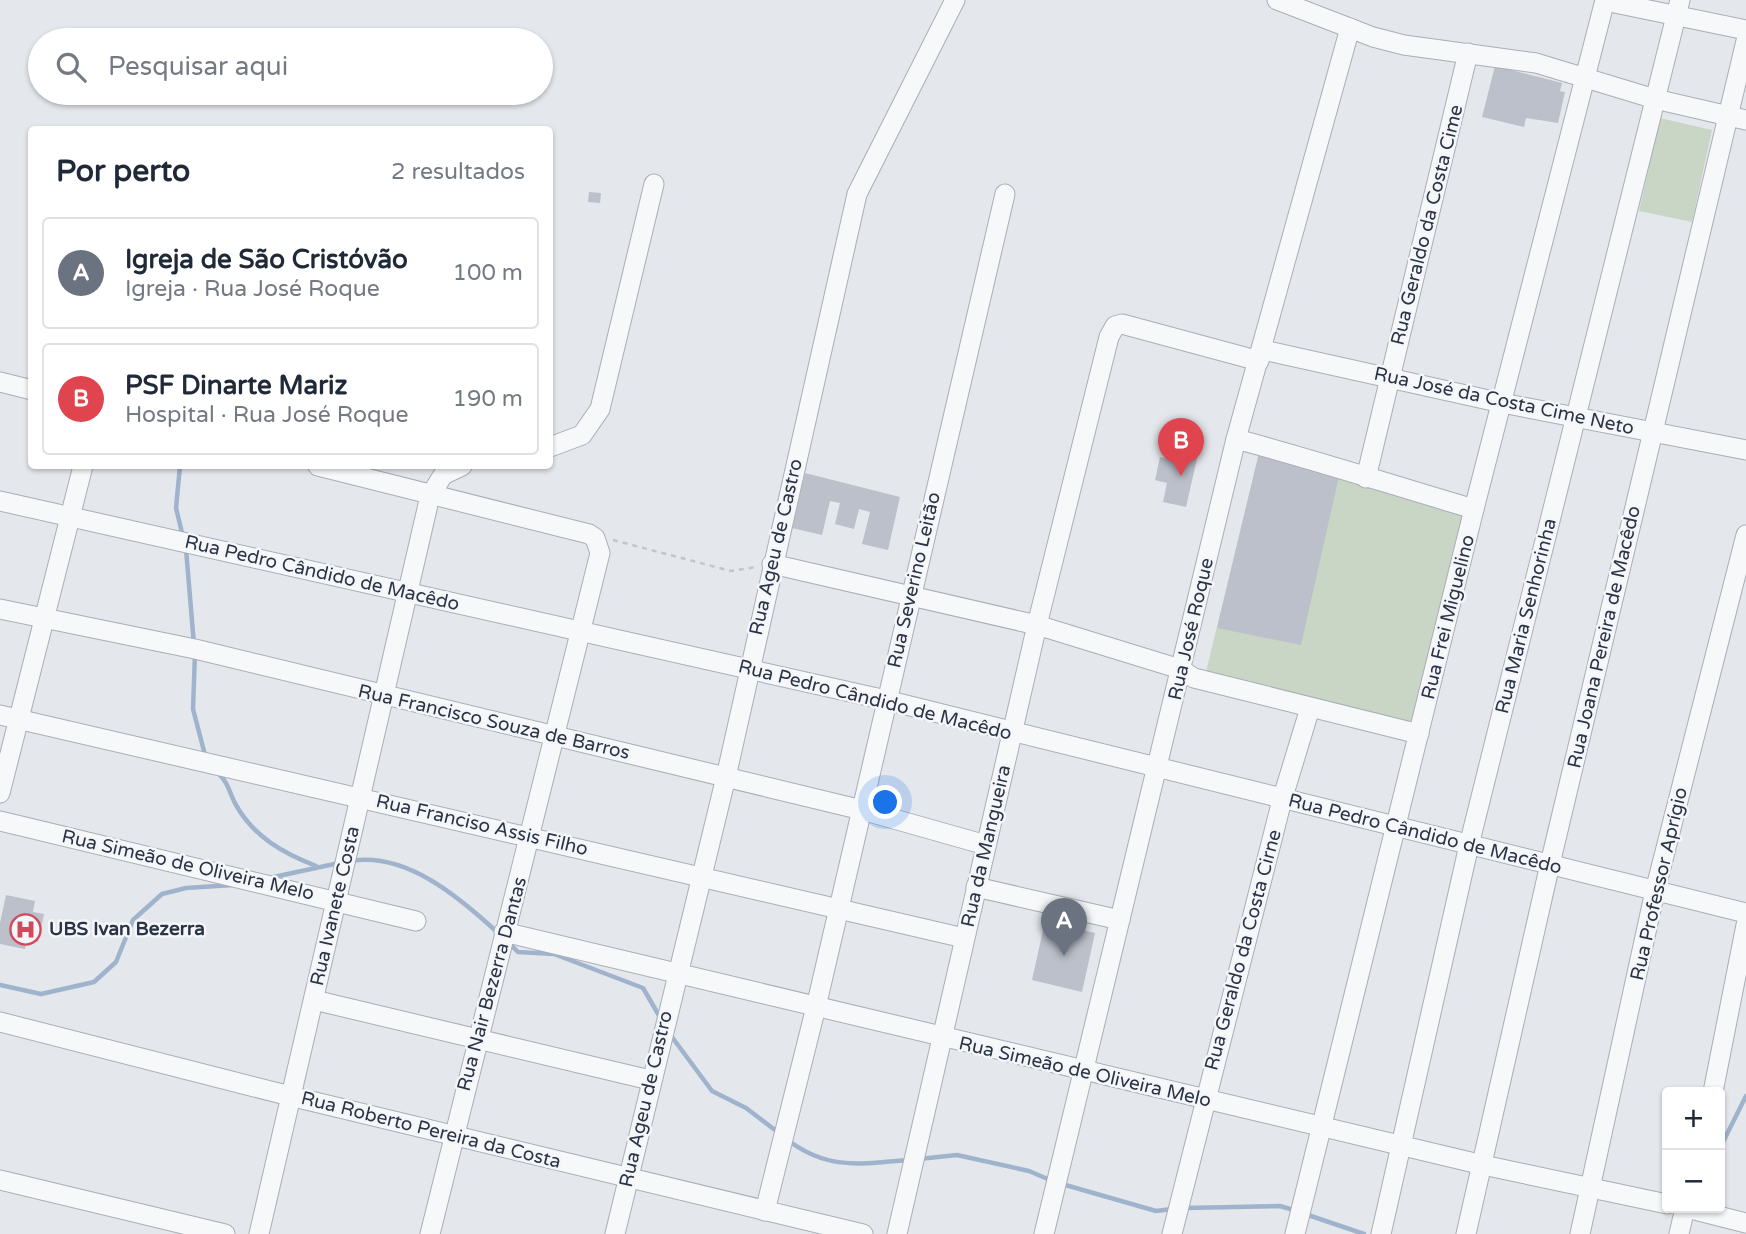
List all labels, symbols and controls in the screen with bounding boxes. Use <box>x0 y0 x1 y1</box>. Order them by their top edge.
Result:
search box <box>28 28 553 105</box>
icon: search <box>52 48 90 86</box>
text: Pesquisar aqui <box>108 51 288 82</box>
street label: Rua Geraldo da Costa Cime <box>1386 102 1468 348</box>
text: Por perto <box>56 153 190 190</box>
text: 2 resultados <box>391 158 525 186</box>
text: Igreja de São Cristóvão <box>125 244 408 275</box>
text: A <box>72 259 90 287</box>
text: 100 m <box>453 259 523 287</box>
text: Igreja · Rua José Roque <box>125 275 380 303</box>
street label: Rua José da Costa Cime Neto <box>1372 363 1636 439</box>
text: PSF Dinarte Mariz <box>125 370 348 401</box>
text: B <box>73 385 89 413</box>
text: 190 m <box>453 385 523 413</box>
text: Hospital · Rua José Roque <box>125 401 409 429</box>
pin: B <box>1158 418 1204 476</box>
street label: Rua Ageu de Castro <box>745 457 807 637</box>
street label: Rua Severino Leitão <box>883 490 945 670</box>
street label: Rua Joana Pereira de Macêdo <box>1563 504 1645 770</box>
street label: Rua Maria Senhorinha <box>1491 516 1561 716</box>
street label: Rua Pedro Cândido de Macêdo <box>183 531 461 615</box>
street label: Rua Frei Miguelino <box>1417 532 1479 702</box>
street label: Rua José Roque <box>1164 556 1218 702</box>
street label: Rua Pedro Cândido de Macêdo <box>736 655 1014 745</box>
street label: Rua Francisco Souza de Barros <box>356 680 632 764</box>
street label: Rua da Mangueira <box>957 763 1015 929</box>
your location <box>868 785 902 819</box>
street label: Rua Professor Aprígio <box>1626 785 1692 983</box>
street label: Rua Pedro Cândido de Macêdo <box>1286 789 1564 879</box>
street label: Rua Franciso Assis Filho <box>374 790 590 860</box>
street label: Rua Ivanete Costa <box>306 824 364 988</box>
street label: Rua Simeão de Oliveira Melo <box>60 825 316 905</box>
street label: Rua Geraldo da Costa Cirne <box>1200 827 1286 1073</box>
street label: Rua Nair Bezerra Dantas <box>453 874 531 1094</box>
pin: A <box>1041 898 1087 956</box>
hospital icon: UBS Ivan Bezerra <box>9 912 43 946</box>
place label: UBS Ivan Bezerra <box>49 918 205 940</box>
street label: Rua Ageu de Castro <box>615 1009 677 1189</box>
street label: Rua Simeão de Oliveira Melo <box>957 1032 1213 1112</box>
street label: Rua Roberto Pereira da Costa <box>299 1087 563 1173</box>
map controls <box>1662 1087 1725 1213</box>
button: + <box>1662 1087 1725 1150</box>
button: − <box>1662 1150 1725 1213</box>

